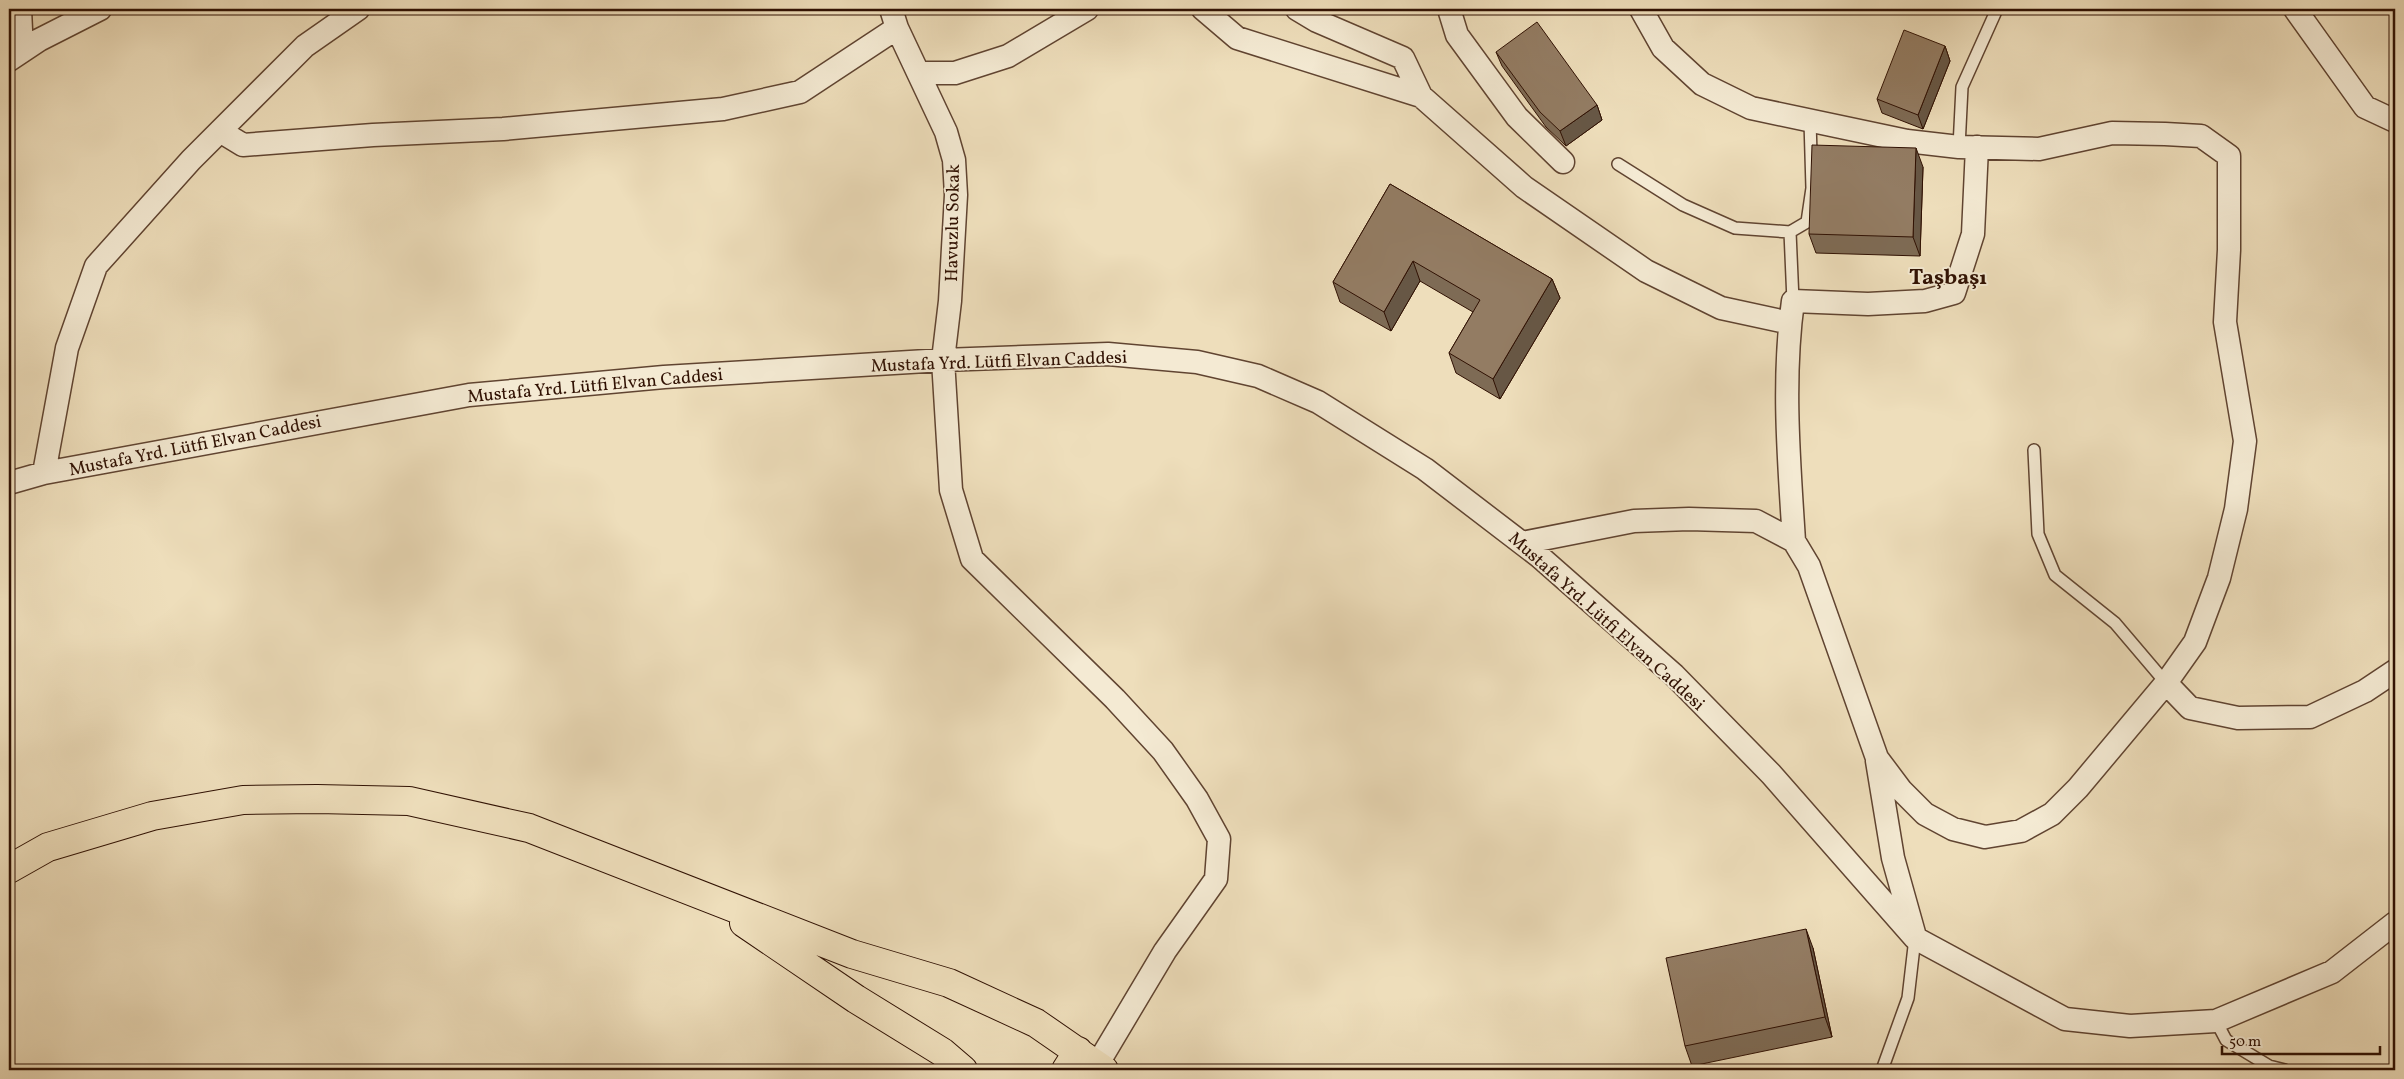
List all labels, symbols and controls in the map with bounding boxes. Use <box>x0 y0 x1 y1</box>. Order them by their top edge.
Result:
street label: Havuzlu Sokak <box>940 164 967 282</box>
district label: Taşbaşı <box>1909 263 1987 294</box>
street label: Mustafa Yrd. Lütfi Elvan Caddesi <box>870 346 1128 379</box>
street label: Mustafa Yrd. Lütfi Elvan Caddesi <box>466 363 724 410</box>
street label: Mustafa Yrd. Lütfi Elvan Caddesi <box>67 410 324 483</box>
street label: Mustafa Yrd. Lütfi Elvan Caddesi <box>1502 527 1710 717</box>
scale bar <box>2222 1024 2379 1056</box>
text: 50 m <box>2229 1032 2261 1053</box>

